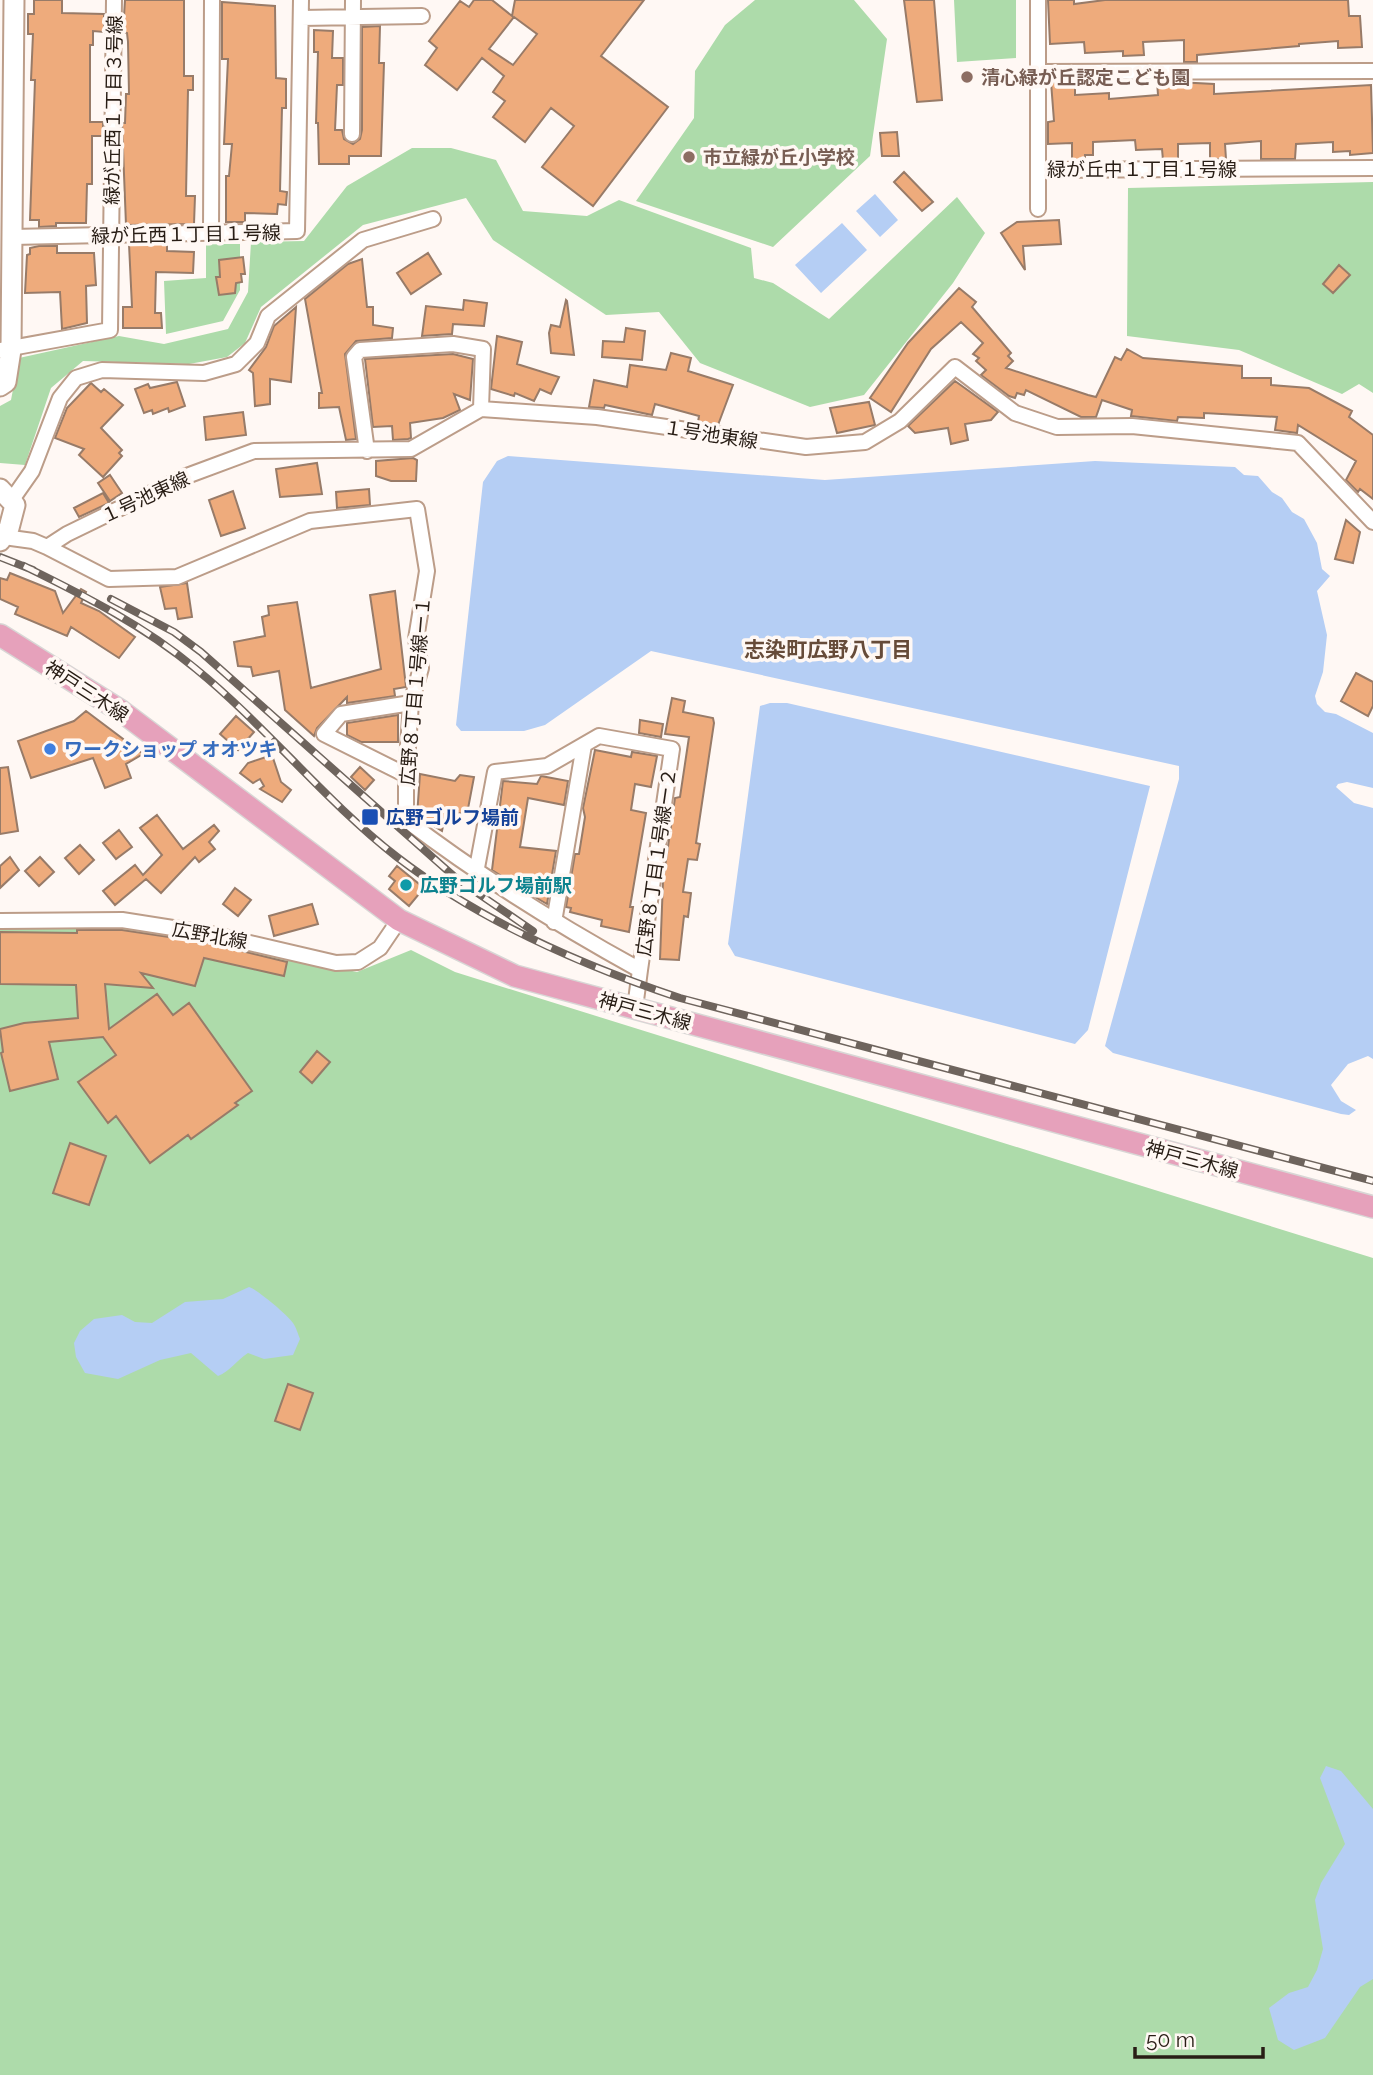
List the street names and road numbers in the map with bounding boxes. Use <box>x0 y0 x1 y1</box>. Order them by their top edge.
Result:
street label: 緑が丘西１丁目３号線 <box>100 15 126 205</box>
street label: 緑が丘中１丁目１号線 <box>1047 158 1237 180</box>
street label: 緑が丘西１丁目１号線 <box>91 221 281 247</box>
street label: １号池東線 <box>662 416 760 452</box>
street label: １号池東線 <box>97 467 193 527</box>
street label: 広野８丁目１号線ー１ <box>396 595 434 787</box>
street label: 神戸三木線 <box>41 656 133 726</box>
street label: 広野８丁目１号線ー２ <box>632 766 680 958</box>
street label: 広野北線 <box>171 918 249 952</box>
street label: 神戸三木線 <box>596 988 694 1034</box>
street label: 神戸三木線 <box>1143 1136 1241 1182</box>

